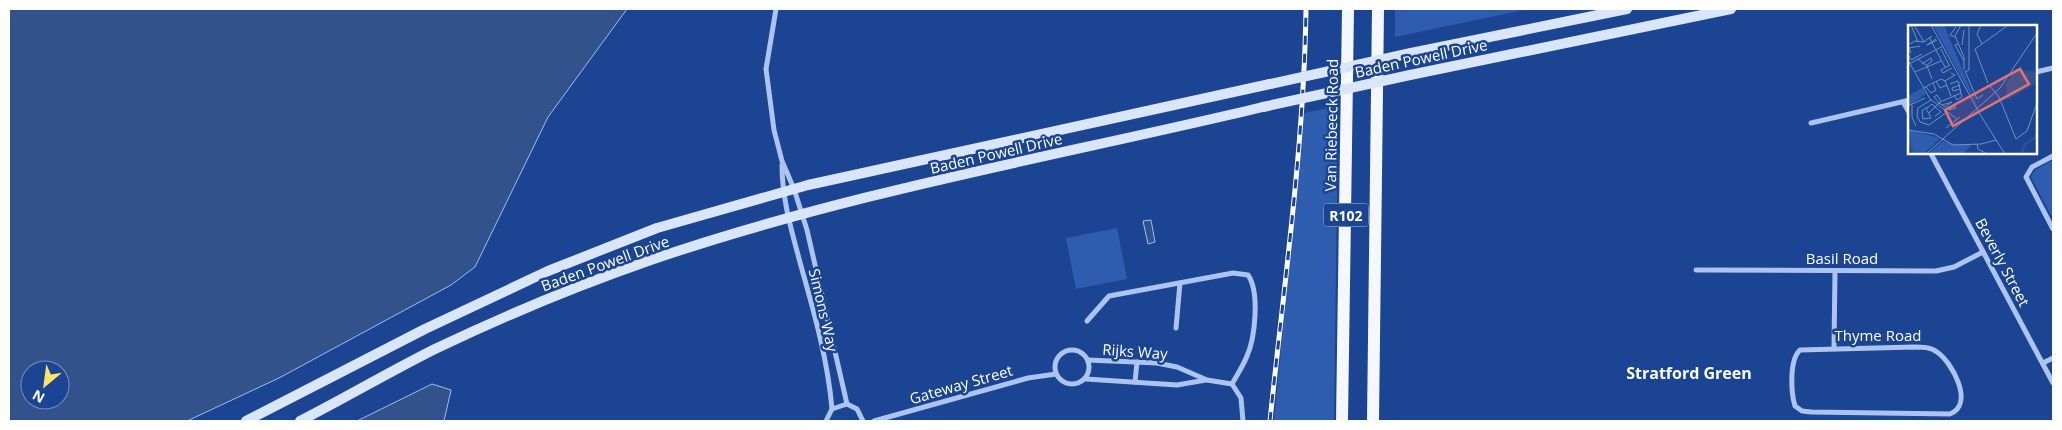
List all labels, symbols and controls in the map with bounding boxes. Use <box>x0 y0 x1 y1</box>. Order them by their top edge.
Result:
inset map <box>1908 25 2037 154</box>
street label: Baden Powell Drive <box>1353 34 1489 82</box>
street label: Van Riebeeck Road <box>1320 59 1342 191</box>
street label: Baden Powell Drive <box>928 128 1064 178</box>
road number: R102 <box>1324 204 1368 226</box>
street label: Beverly Street <box>1971 214 2035 310</box>
street label: Baden Powell Drive <box>538 231 672 295</box>
street label: Basil Road <box>1806 248 1878 268</box>
street label: Simons Way <box>805 266 843 354</box>
street label: Thyme Road <box>1835 325 1921 345</box>
street label: Rijks Way <box>1102 339 1169 363</box>
north arrow <box>20 360 70 410</box>
street label: Gateway Street <box>907 360 1015 408</box>
district label: Stratford Green <box>1626 362 1752 384</box>
text: N <box>29 386 48 408</box>

